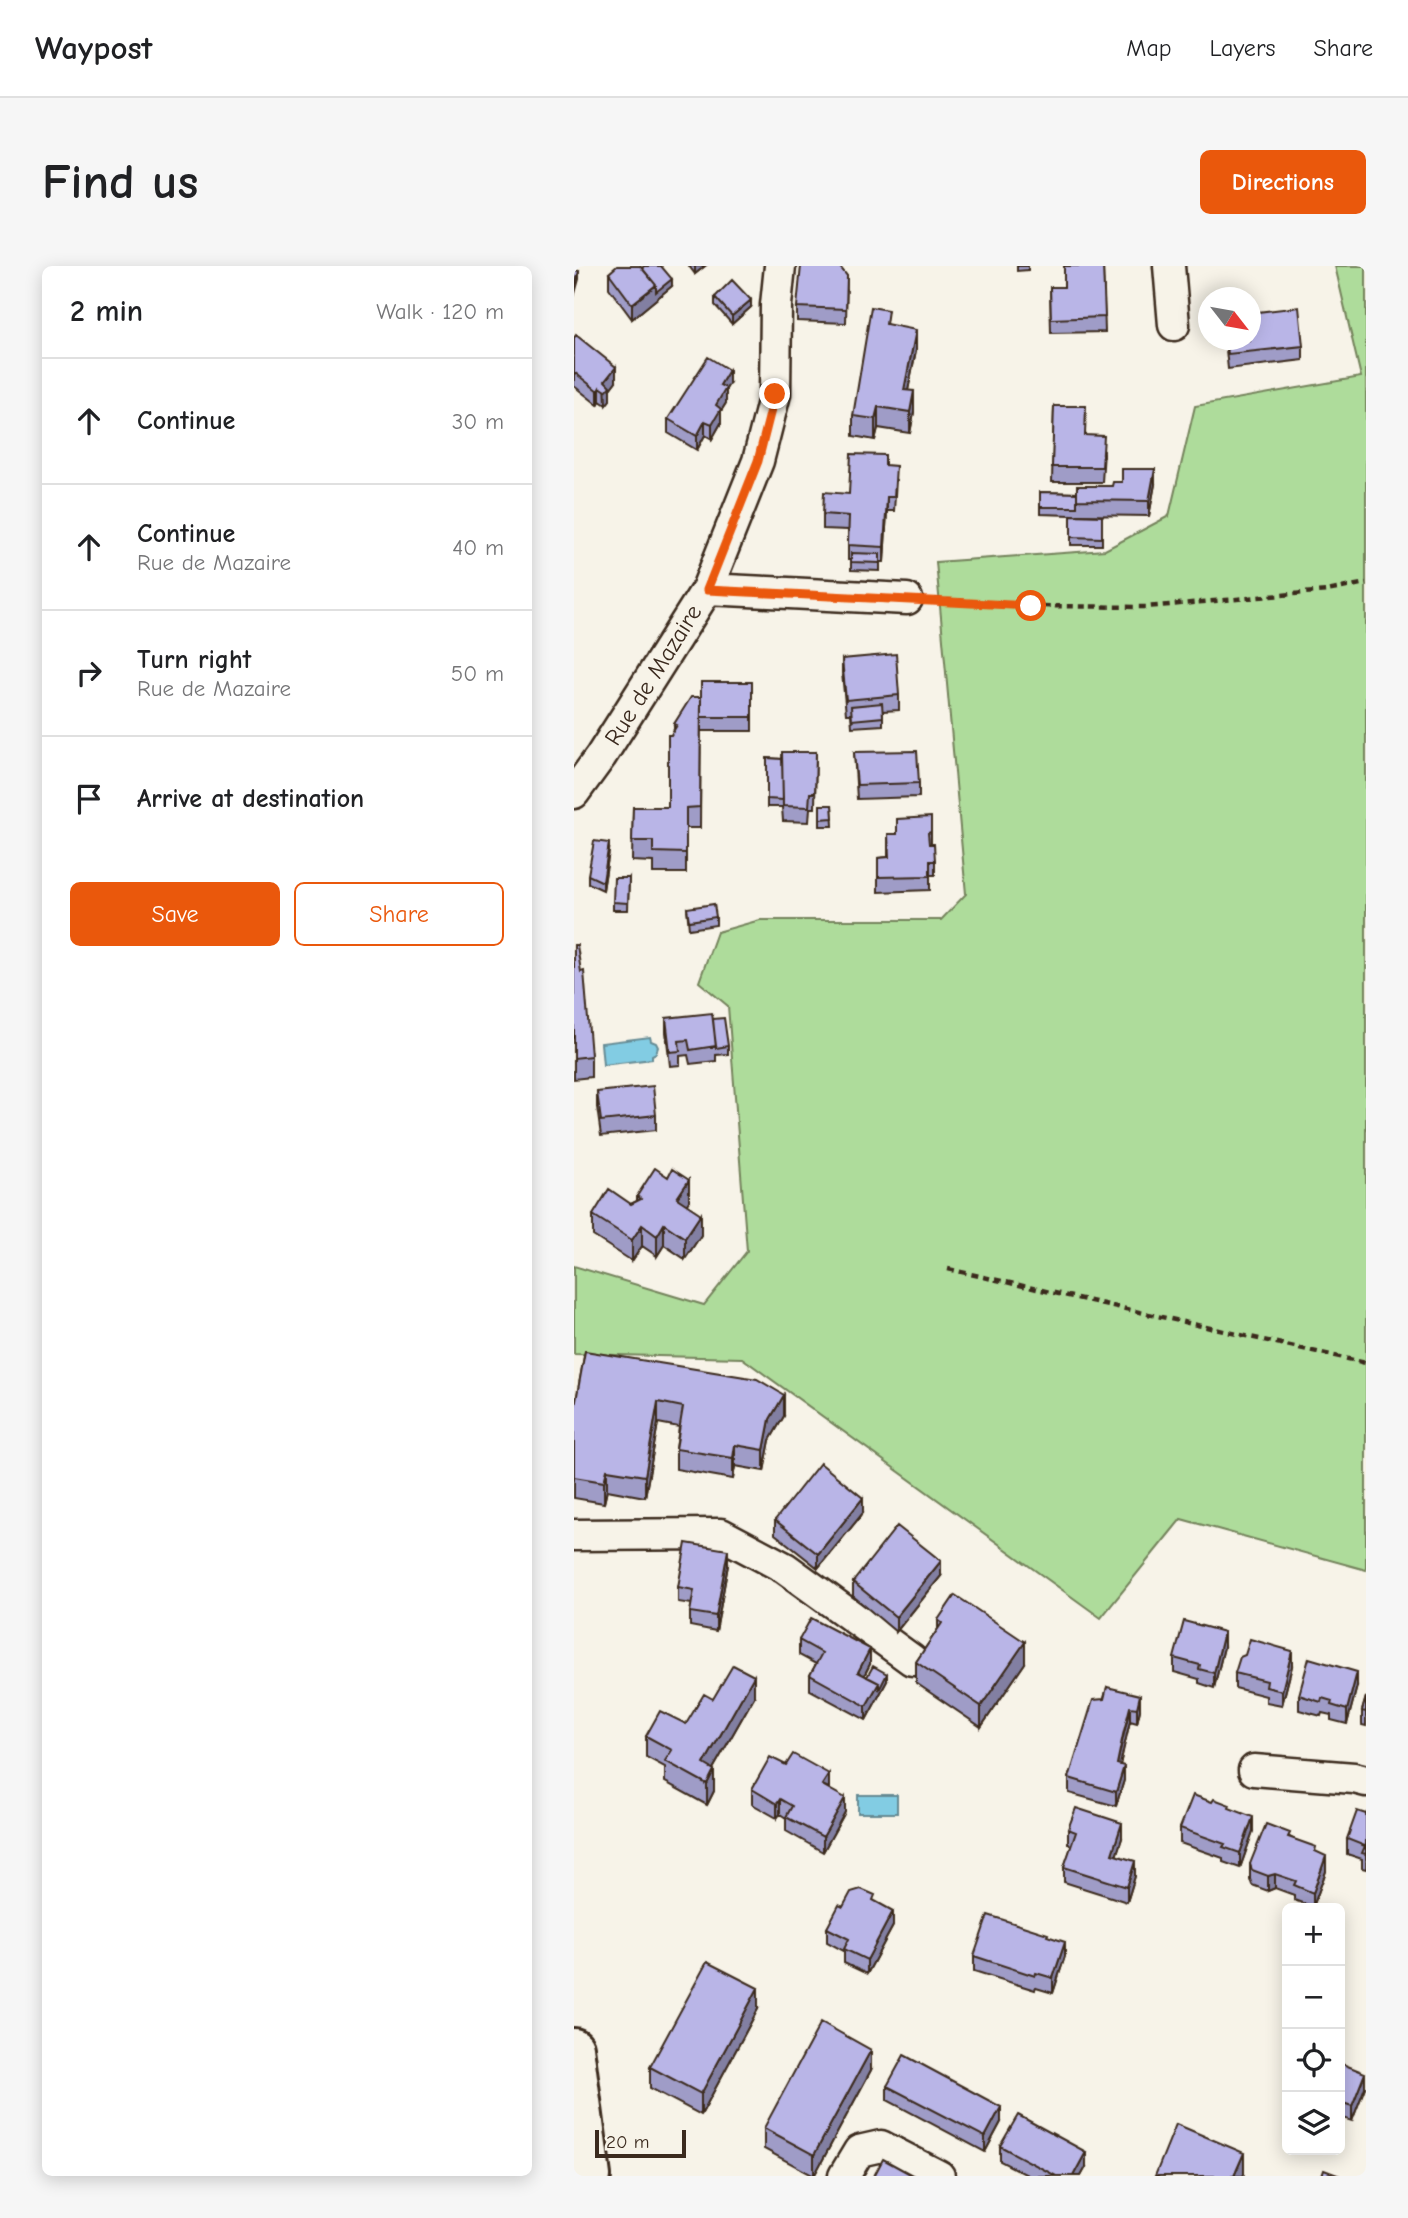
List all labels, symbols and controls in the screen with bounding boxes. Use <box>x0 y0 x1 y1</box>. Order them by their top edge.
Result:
text: Waypost <box>35 29 152 67</box>
text: Map <box>1126 34 1172 62</box>
text: Layers <box>1210 34 1275 62</box>
text: Share <box>1313 34 1373 62</box>
button: Directions <box>1200 150 1366 214</box>
text: Find us <box>42 154 198 210</box>
north arrow <box>1198 287 1261 350</box>
text: 2 min <box>70 294 143 329</box>
text: Walk · 120 m <box>376 298 504 325</box>
route end <box>759 378 790 409</box>
icon: ahead <box>70 402 108 440</box>
text: Continue <box>137 406 235 436</box>
text: 30 m <box>452 408 504 435</box>
text: Continue <box>137 519 235 549</box>
icon: ahead <box>70 528 108 566</box>
text: 40 m <box>452 534 504 561</box>
text: Rue de Mazaire <box>137 549 291 576</box>
route start <box>1015 590 1046 621</box>
street label: Rue de Mazaire <box>599 599 707 751</box>
text: Turn right <box>137 645 251 675</box>
icon: right <box>70 654 108 692</box>
text: 50 m <box>451 660 504 687</box>
text: Rue de Mazaire <box>137 675 291 702</box>
icon: arrive <box>70 780 108 818</box>
text: Arrive at destination <box>137 784 364 814</box>
button: Save <box>70 882 280 946</box>
button: Share <box>294 882 504 946</box>
map controls <box>1282 1903 1345 2155</box>
button: + <box>1282 1903 1345 1966</box>
button: − <box>1282 1966 1345 2029</box>
button: locate <box>1282 2029 1345 2092</box>
button: layers <box>1282 2092 1345 2155</box>
scale bar <box>595 2127 686 2159</box>
text: 20 m <box>606 2131 650 2153</box>

